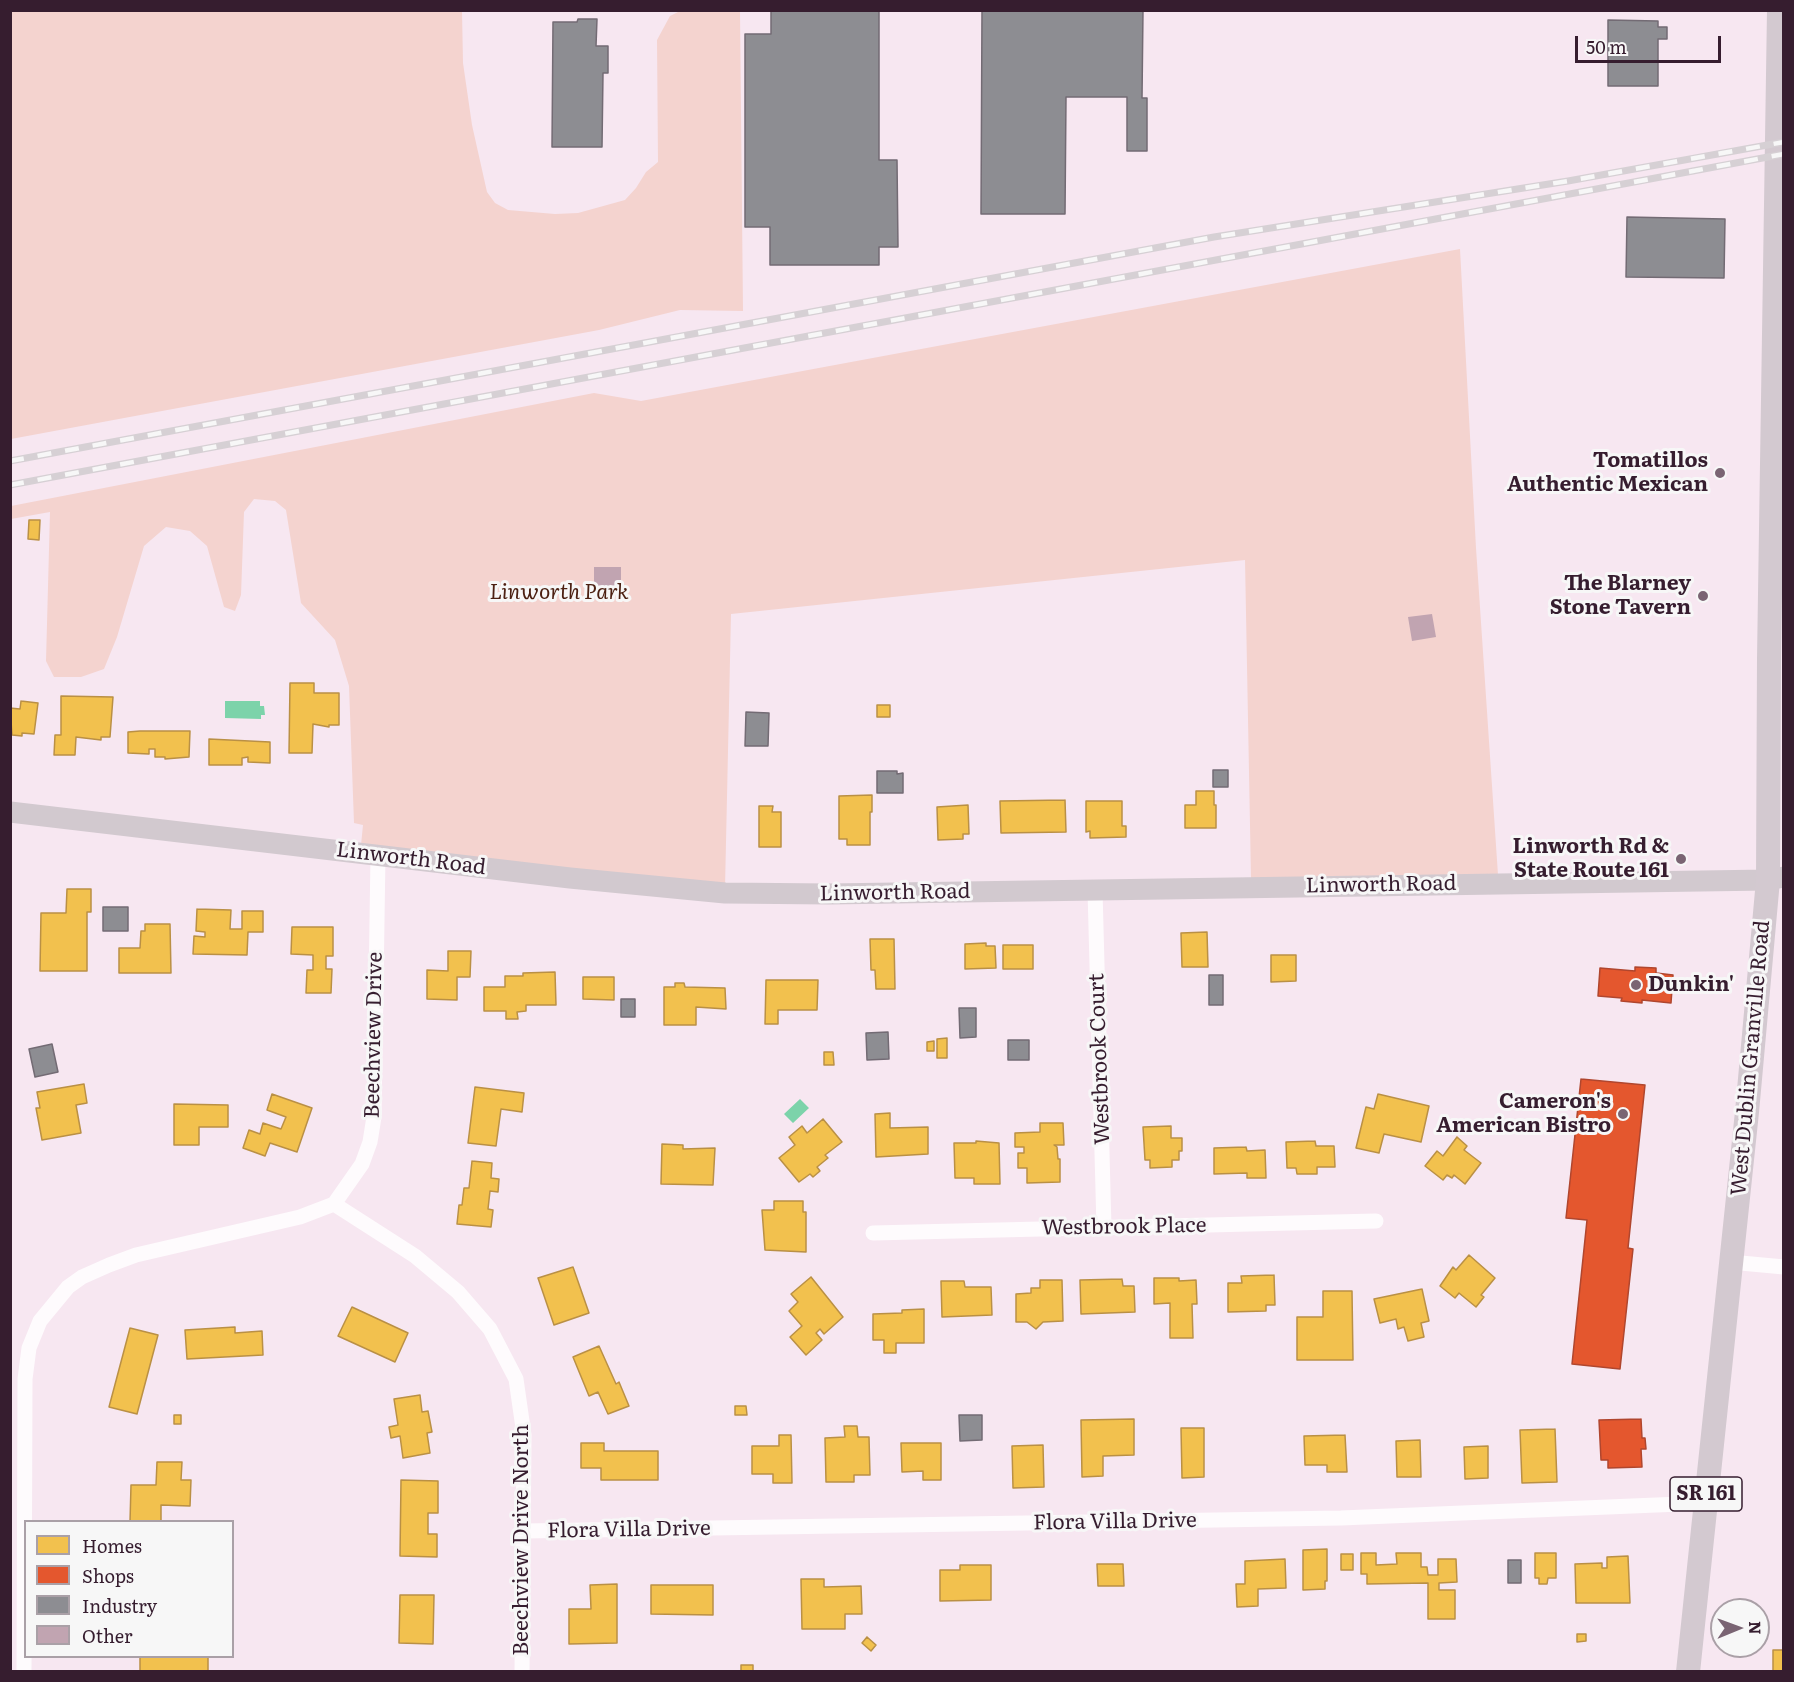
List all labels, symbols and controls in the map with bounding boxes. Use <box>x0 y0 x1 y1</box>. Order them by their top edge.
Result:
scale bar <box>1578 24 1724 62</box>
text: 50 m <box>1586 33 1627 60</box>
place label: Tomatillos Authentic Mexican <box>1507 448 1708 498</box>
marker: Tomatillos Authentic Mexican <box>1713 466 1727 480</box>
place label: The Blarney Stone Tavern <box>1550 571 1691 621</box>
park label: Linworth Park <box>489 580 629 606</box>
marker: The Blarney Stone Tavern <box>1696 589 1710 603</box>
place label: Linworth Rd & State Route 161 <box>1513 834 1669 884</box>
street label: Linworth Road <box>335 837 487 881</box>
marker: Linworth Rd & State Route 161 <box>1674 852 1688 866</box>
street label: Linworth Road <box>1305 871 1457 899</box>
street label: Linworth Road <box>819 879 971 907</box>
street label: West Dublin Granville Road <box>1726 919 1776 1197</box>
street label: Beechview Drive <box>360 951 388 1119</box>
place label: Dunkin' <box>1648 972 1734 998</box>
street label: Westbrook Court <box>1084 973 1116 1145</box>
marker: Dunkin' <box>1629 978 1643 992</box>
place label: Cameron's American Bistro <box>1436 1089 1611 1139</box>
marker: Cameron's American Bistro <box>1616 1107 1630 1121</box>
street label: Westbrook Place <box>1041 1213 1207 1241</box>
street label: Beechview Drive North <box>509 1424 535 1656</box>
road number: SR 161 <box>1670 1477 1742 1511</box>
street label: Flora Villa Drive <box>1033 1508 1197 1536</box>
street label: Flora Villa Drive <box>547 1516 711 1544</box>
legend <box>24 1520 234 1658</box>
text: Homes <box>82 1532 142 1559</box>
text: Shops <box>82 1562 134 1589</box>
text: Industry <box>82 1592 157 1619</box>
north arrow <box>1710 1598 1770 1658</box>
text: N <box>1744 1621 1768 1635</box>
text: Other <box>82 1622 132 1649</box>

